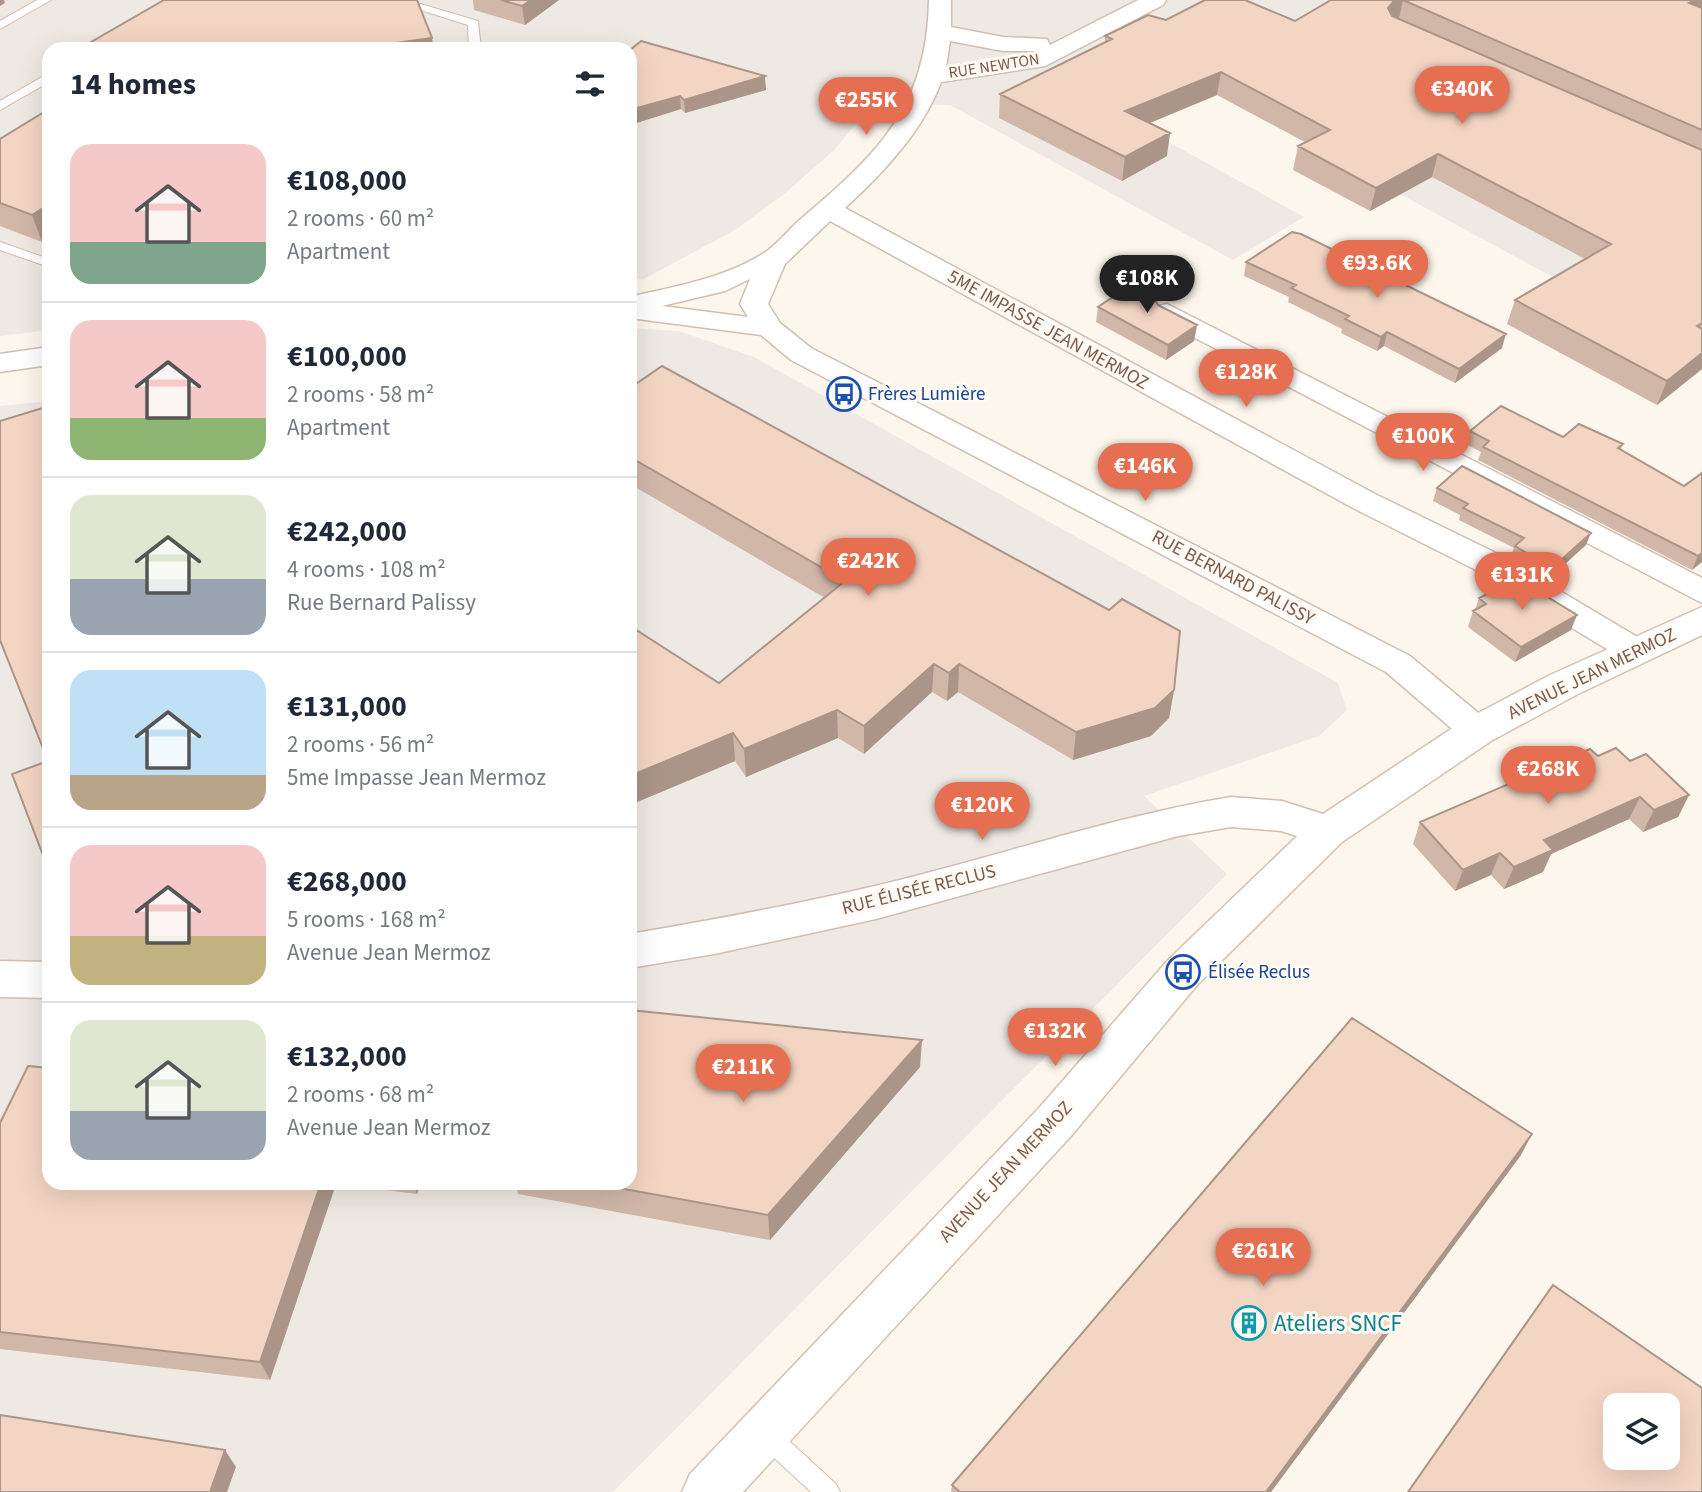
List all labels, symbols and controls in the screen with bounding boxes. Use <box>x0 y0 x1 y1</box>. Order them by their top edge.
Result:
street label: RUE NEWTON <box>947 48 1041 84</box>
text: 14 homes <box>70 63 196 106</box>
icon: filters <box>571 65 609 103</box>
pin: €340K <box>1413 66 1511 126</box>
text: €340K <box>1431 72 1493 105</box>
pin: €255K <box>817 78 915 137</box>
text: €255K <box>835 83 897 116</box>
text: €108,000 <box>287 159 407 202</box>
icon: home <box>126 172 210 256</box>
text: 2 rooms · 60 m² <box>287 202 434 235</box>
text: Apartment <box>287 235 390 268</box>
pin: €93.6K <box>1320 240 1434 300</box>
text: €93.6K <box>1342 246 1412 279</box>
pin: €108K <box>1098 256 1196 315</box>
text: €108K <box>1116 261 1178 294</box>
street label: 5ME IMPASSE JEAN MERMOZ <box>942 263 1154 397</box>
text: €100,000 <box>287 335 407 378</box>
icon: home <box>126 348 210 432</box>
pin: €128K <box>1197 350 1295 409</box>
text: €128K <box>1215 355 1277 388</box>
bus stop icon: Frères Lumière <box>825 375 863 413</box>
text: 2 rooms · 58 m² <box>287 378 434 411</box>
place label: Frères Lumière <box>868 381 985 408</box>
text: Apartment <box>287 411 390 444</box>
pin: €100K <box>1374 414 1472 473</box>
text: €100K <box>1392 419 1454 452</box>
pin: €146K <box>1096 444 1194 503</box>
text: €146K <box>1114 449 1176 482</box>
text: €242,000 <box>287 510 407 553</box>
icon: home <box>126 523 210 607</box>
street label: RUE BERNARD PALISSY <box>1147 524 1320 633</box>
pin: €242K <box>819 538 917 598</box>
text: €242K <box>837 544 899 577</box>
pin: €131K <box>1473 552 1571 612</box>
text: 4 rooms · 108 m² <box>287 553 446 586</box>
text: €131K <box>1491 558 1553 591</box>
text: Rue Bernard Palissy <box>287 586 476 619</box>
street label: AVENUE JEAN MERMOZ <box>1503 621 1681 727</box>
text: €131,000 <box>287 685 407 728</box>
icon: home <box>126 698 210 782</box>
text: 2 rooms · 56 m² <box>287 728 434 761</box>
pin: €268K <box>1499 746 1597 806</box>
text: €268K <box>1517 752 1579 785</box>
text: 5me Impasse Jean Mermoz <box>287 761 546 794</box>
pin: €120K <box>933 782 1031 842</box>
text: €120K <box>951 788 1013 821</box>
street label: RUE ÉLISÉE RECLUS <box>839 858 999 922</box>
text: €268,000 <box>287 860 407 903</box>
icon: home <box>126 873 210 957</box>
text: 5 rooms · 168 m² <box>287 903 446 936</box>
text: Avenue Jean Mermoz <box>287 936 491 969</box>
bus stop icon: Élisée Reclus <box>1164 953 1202 991</box>
place label: Élisée Reclus <box>1208 959 1310 986</box>
pin: €132K <box>1006 1009 1104 1068</box>
text: €132K <box>1024 1014 1086 1047</box>
text: €132,000 <box>287 1035 407 1078</box>
pin: €211K <box>694 1044 792 1104</box>
icon: home <box>126 1048 210 1132</box>
text: €211K <box>712 1050 774 1083</box>
text: 2 rooms · 68 m² <box>287 1078 434 1111</box>
street label: AVENUE JEAN MERMOZ <box>933 1095 1079 1249</box>
text: Avenue Jean Mermoz <box>287 1111 491 1144</box>
pin: €261K <box>1214 1228 1312 1288</box>
text: €261K <box>1232 1234 1294 1267</box>
building icon: Ateliers SNCF <box>1230 1304 1268 1342</box>
place label: Ateliers SNCF <box>1274 1307 1402 1340</box>
map controls <box>1603 1393 1680 1470</box>
button: layers <box>1603 1393 1680 1470</box>

